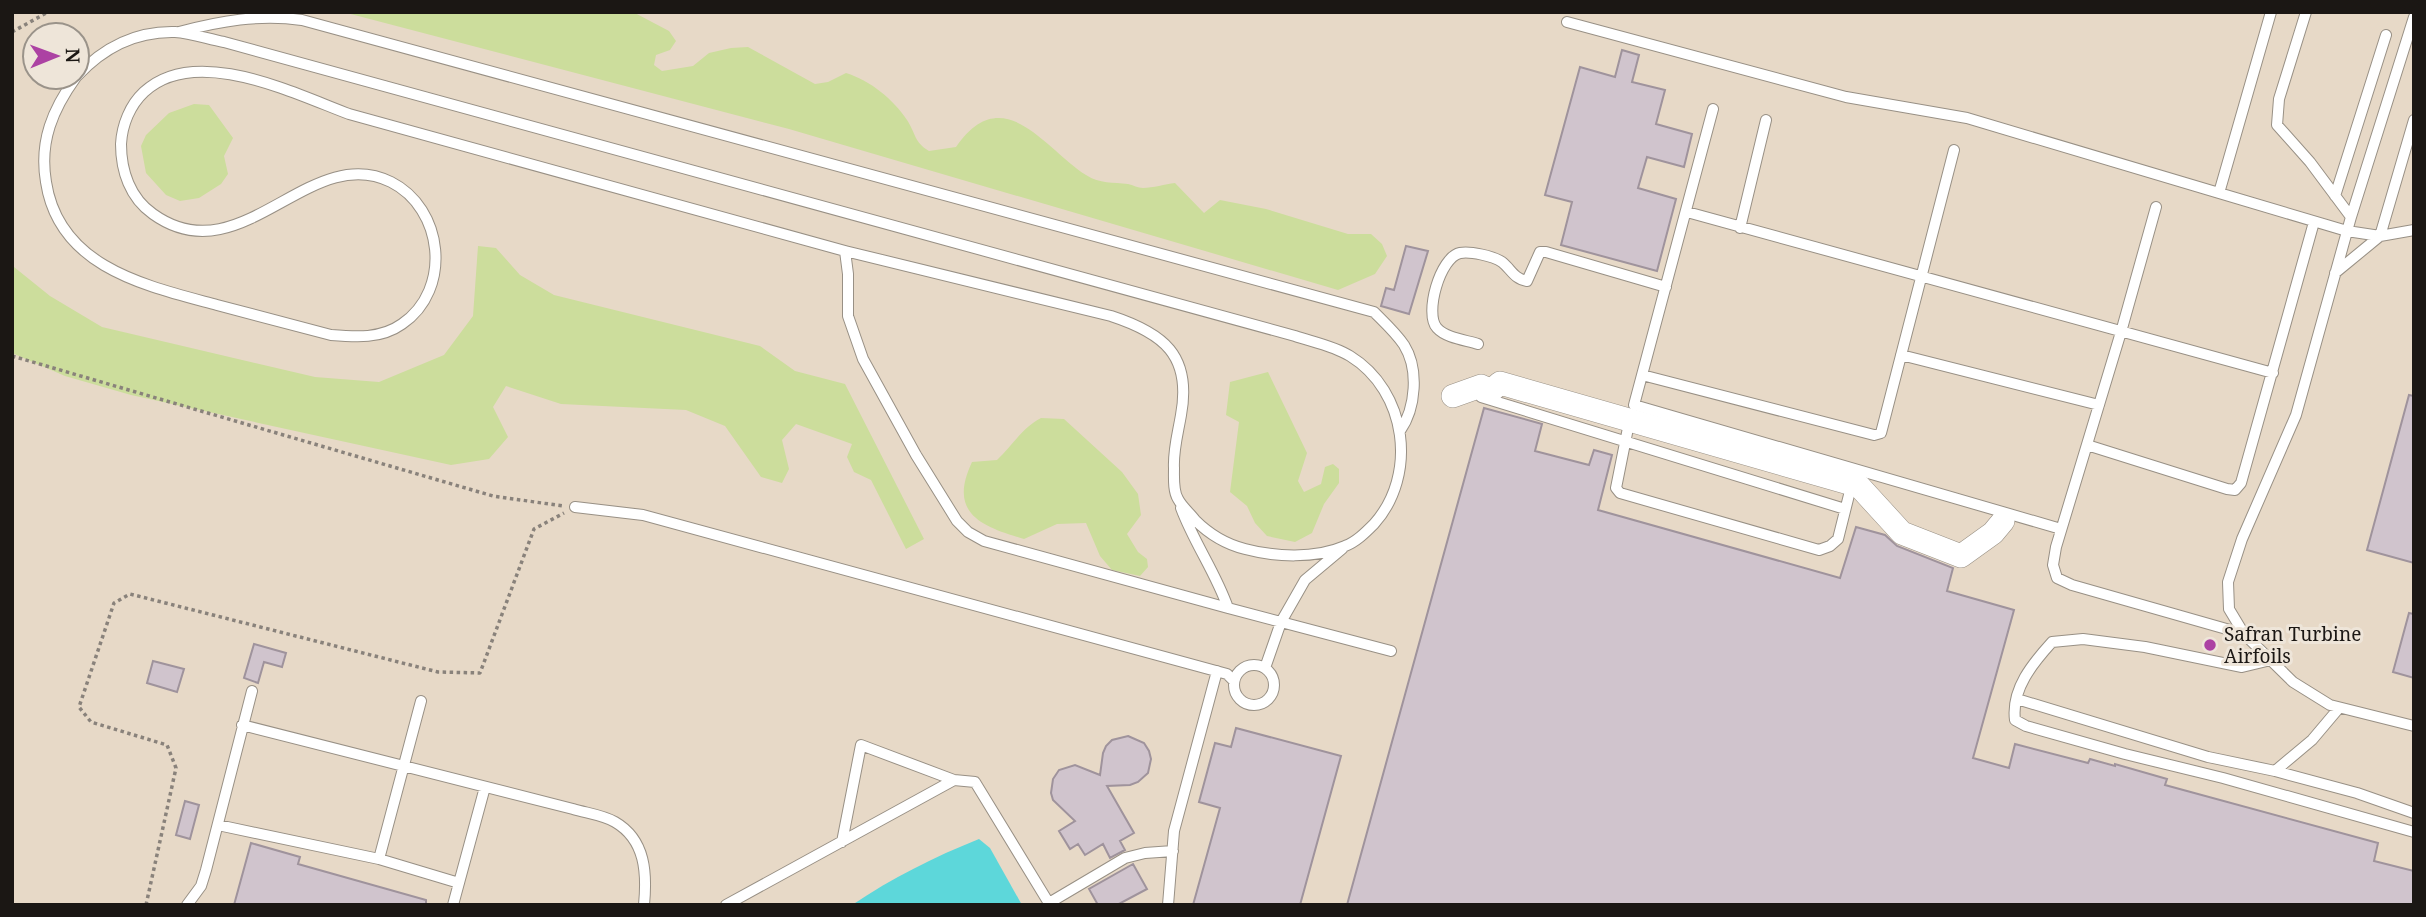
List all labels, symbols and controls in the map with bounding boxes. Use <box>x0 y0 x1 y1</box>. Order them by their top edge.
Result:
north arrow <box>21 21 91 91</box>
text: N <box>60 48 86 63</box>
place label: Safran Turbine Airfoils <box>2224 621 2361 669</box>
marker: Safran Turbine Airfoils <box>2202 637 2218 653</box>

